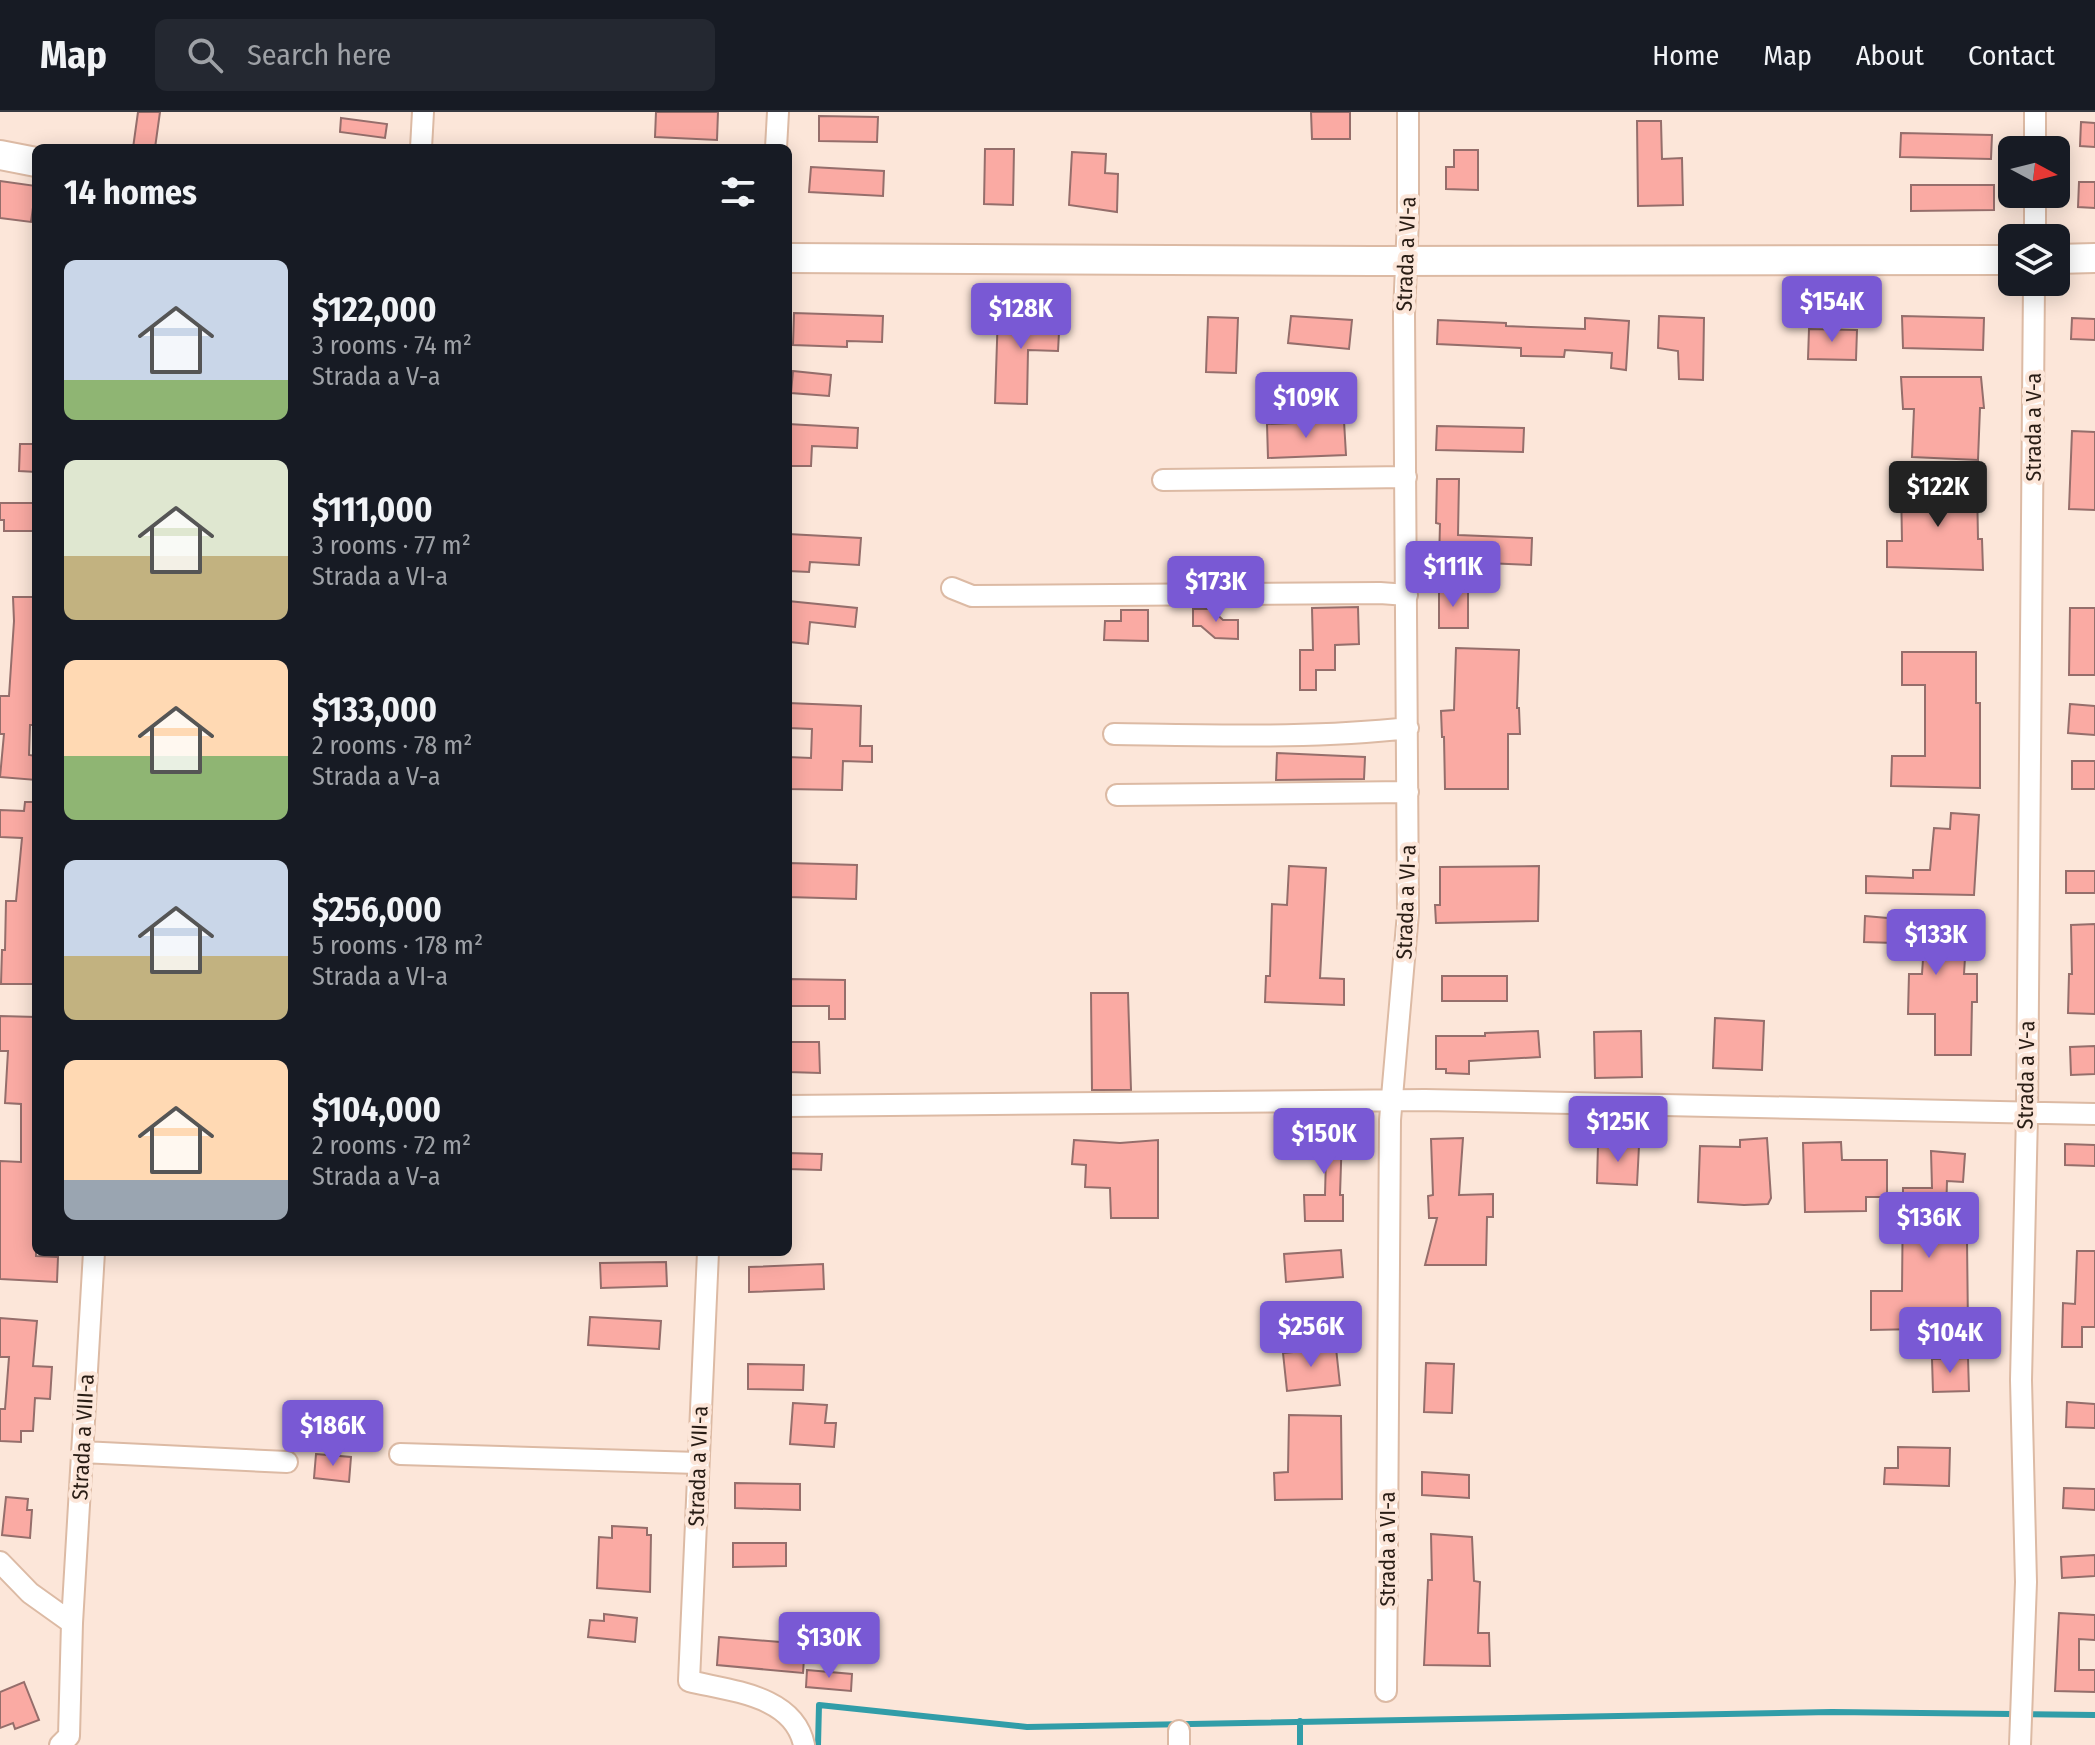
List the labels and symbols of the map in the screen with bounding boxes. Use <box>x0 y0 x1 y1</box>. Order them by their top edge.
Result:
north arrow <box>1998 136 2070 208</box>
street label: Strada a VI-a <box>1390 196 1422 312</box>
pin: $154K <box>1776 276 1888 344</box>
pin: $128K <box>965 283 1077 351</box>
pin: $109K <box>1250 372 1362 440</box>
street label: Strada a V-a <box>2020 373 2047 481</box>
pin: $122K <box>1882 461 1994 529</box>
pin: $111K <box>1397 541 1509 609</box>
pin: $173K <box>1160 556 1272 624</box>
street label: Strada a VI-a <box>1390 844 1422 960</box>
pin: $133K <box>1880 909 1992 977</box>
street label: Strada a V-a <box>2012 1020 2040 1130</box>
pin: $125K <box>1562 1096 1674 1164</box>
pin: $150K <box>1268 1108 1380 1176</box>
pin: $136K <box>1873 1192 1985 1260</box>
pin: $256K <box>1255 1301 1367 1369</box>
pin: $104K <box>1894 1307 2006 1375</box>
street label: Strada a VIII-a <box>66 1373 100 1501</box>
pin: $186K <box>277 1400 389 1468</box>
street label: Strada a VII-a <box>682 1405 714 1527</box>
street label: Strada a VI-a <box>1374 1491 1401 1607</box>
pin: $130K <box>773 1612 885 1680</box>

